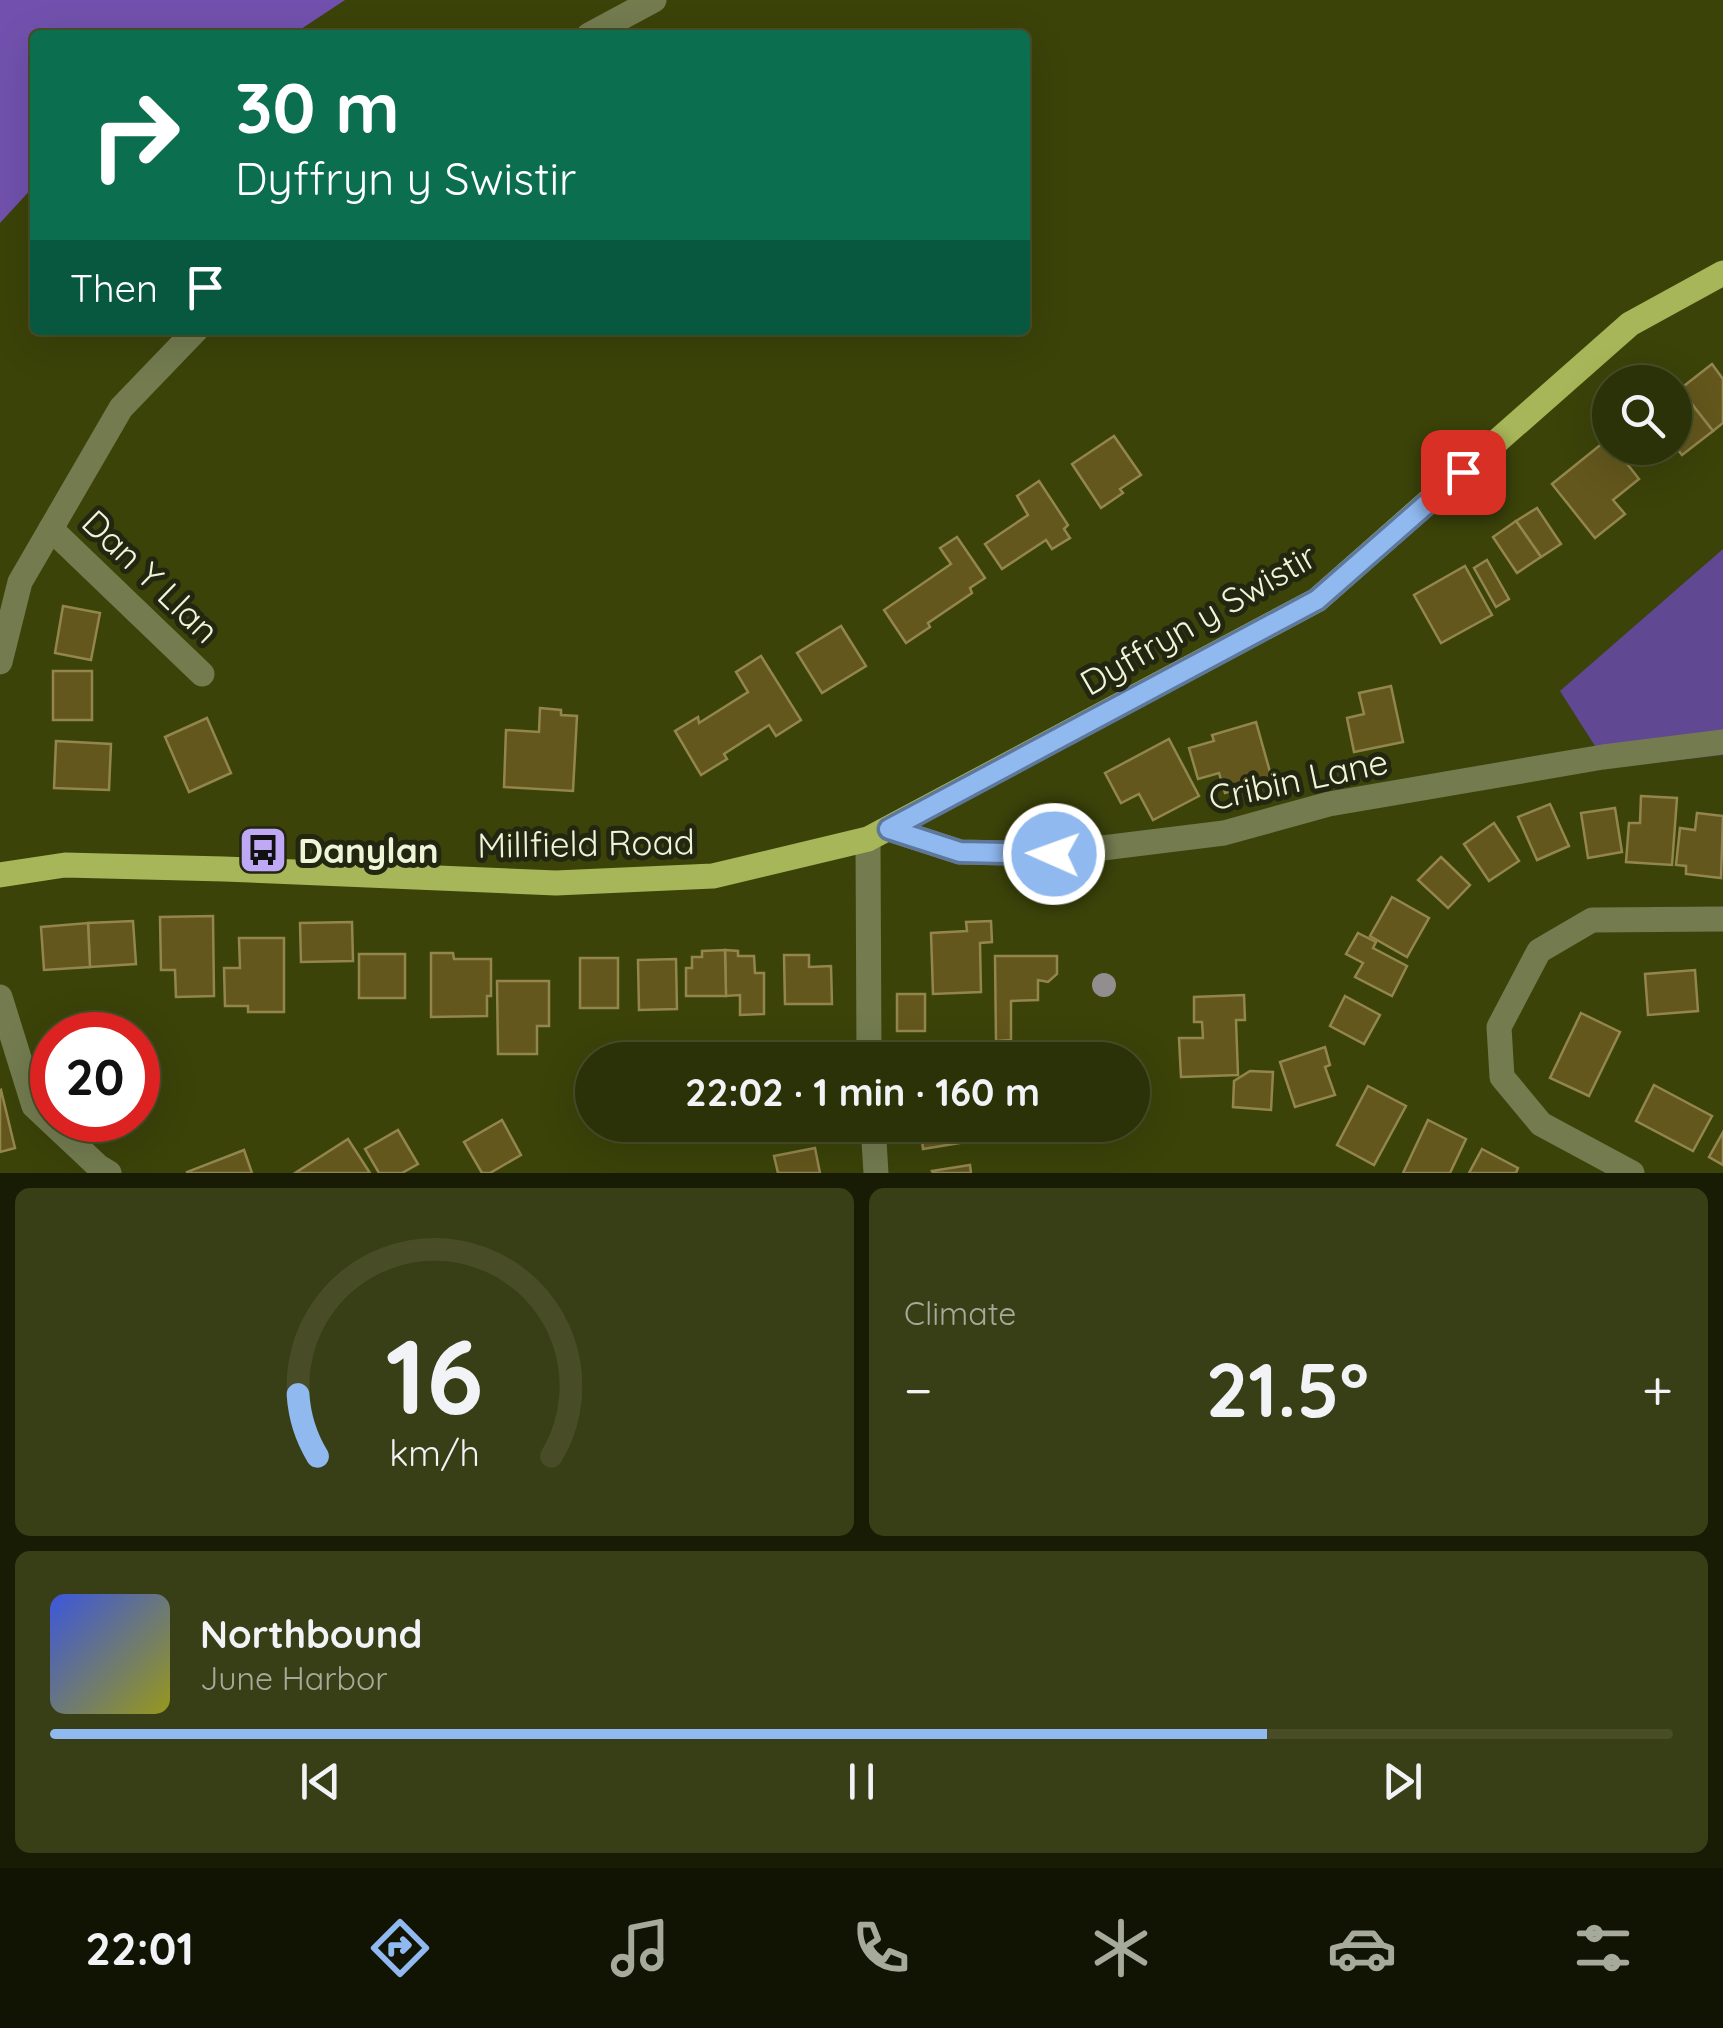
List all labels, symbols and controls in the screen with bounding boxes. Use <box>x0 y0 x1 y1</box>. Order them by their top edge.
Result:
text: 30 m <box>235 63 400 151</box>
icon: right <box>70 70 200 200</box>
text: Dyffryn y Swistir <box>235 150 576 206</box>
icon: arrive <box>178 260 233 315</box>
text: Then <box>70 264 158 312</box>
map controls <box>1592 365 1692 465</box>
button: search <box>1592 365 1692 465</box>
pin <box>1421 430 1506 515</box>
icon: arrive <box>1436 445 1491 500</box>
street label: Dan Y Llan <box>73 500 229 652</box>
street label: Dyffryn y Swistir <box>1072 534 1324 704</box>
street label: Cribin Lane <box>1204 739 1392 819</box>
position arrow <box>1002 802 1106 906</box>
street label: Millfield Road <box>477 819 695 867</box>
bus stop icon: Danylan <box>237 824 289 876</box>
place label: Danylan <box>298 828 439 872</box>
speed limit sign: 20 <box>30 1012 160 1142</box>
text: 22:02 · 1 min · 160 m <box>685 1068 1040 1116</box>
text: Climate <box>904 1293 1016 1333</box>
text: 16 <box>386 1310 483 1440</box>
text: 21.5° <box>1206 1342 1369 1436</box>
text: − <box>904 1355 933 1424</box>
text: + <box>1642 1355 1673 1424</box>
text: km/h <box>389 1430 480 1475</box>
text: Northbound <box>200 1610 422 1658</box>
text: June Harbor <box>200 1658 388 1698</box>
icon: previous <box>293 1754 348 1809</box>
icon: pause <box>834 1754 889 1809</box>
icon: next <box>1375 1754 1430 1809</box>
icon: directions <box>365 1913 435 1983</box>
icon: music <box>605 1913 675 1983</box>
icon: phone <box>846 1913 916 1983</box>
icon: climate <box>1086 1913 1156 1983</box>
icon: car <box>1327 1913 1397 1983</box>
icon: filters <box>1568 1913 1638 1983</box>
text: 22:01 <box>85 1920 194 1976</box>

